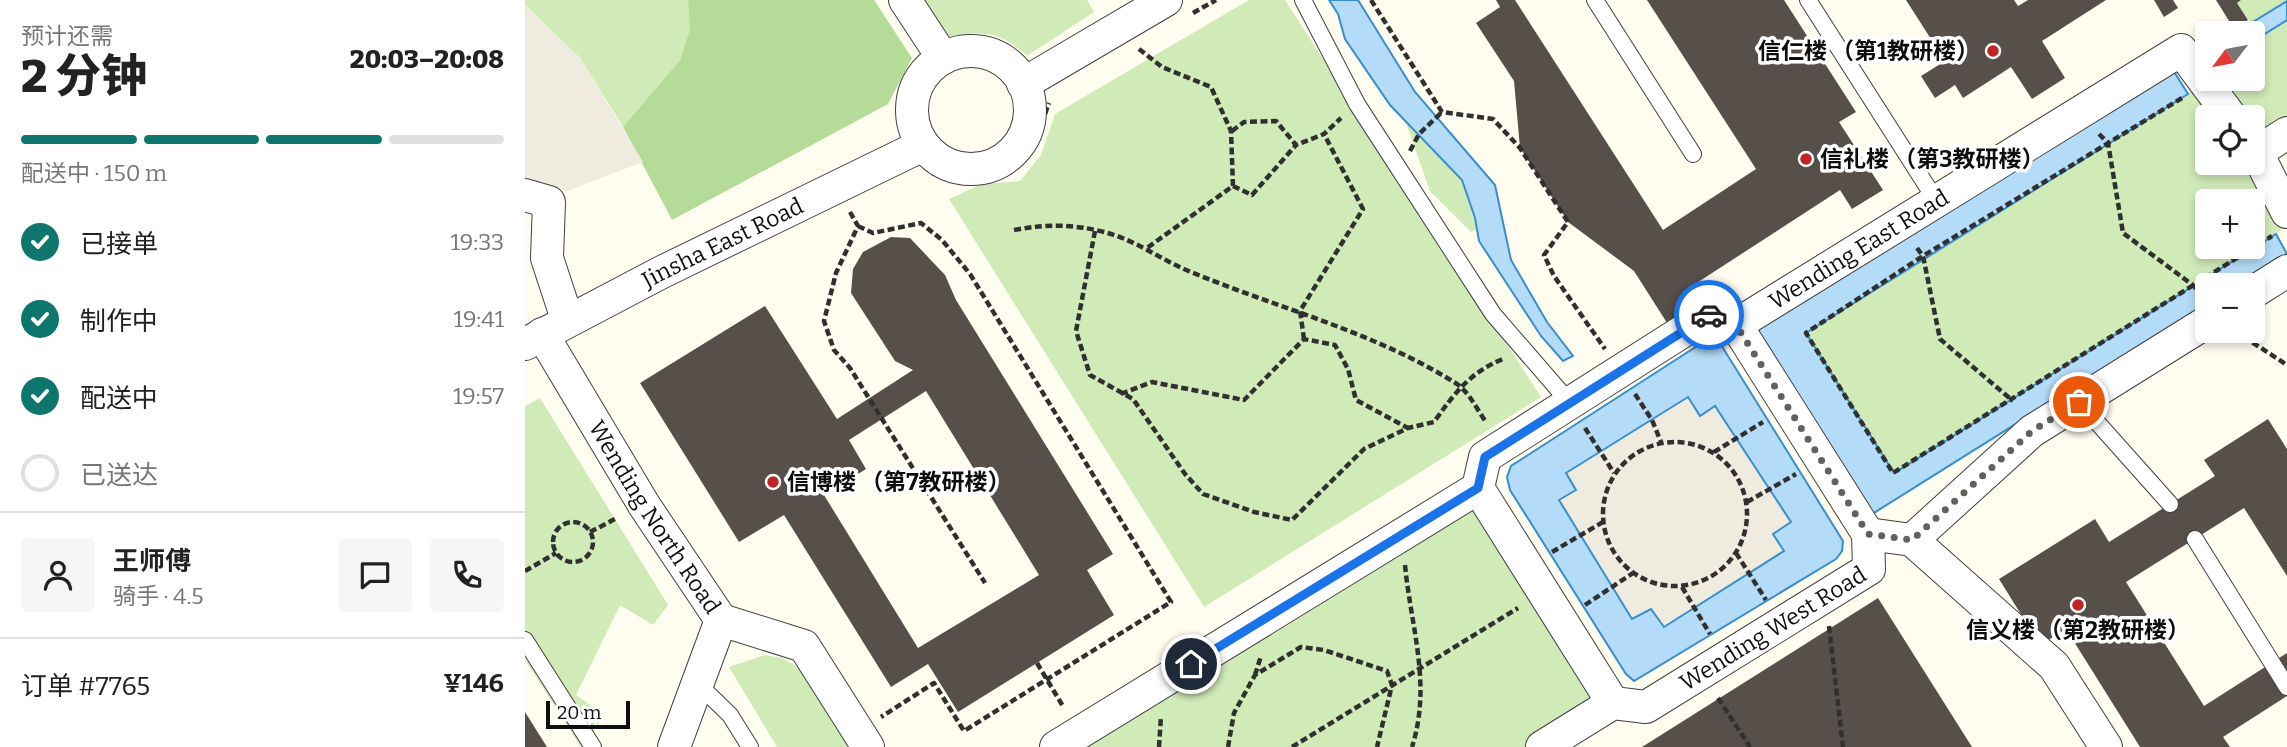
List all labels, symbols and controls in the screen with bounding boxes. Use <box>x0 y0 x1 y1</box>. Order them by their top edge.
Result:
north arrow <box>2195 21 2265 91</box>
map controls <box>2195 21 2265 343</box>
text: 预计还需 <box>21 22 113 50</box>
place label: 信仁楼 （第1教研楼） <box>1758 37 1979 65</box>
marker: 信仁楼 （第1教研楼） <box>1985 43 2001 59</box>
text: 20:03–20:08 <box>350 44 504 75</box>
text: 2 分钟 <box>21 49 147 104</box>
button: locate <box>2195 105 2265 175</box>
place label: 信礼楼 （第3教研楼） <box>1820 145 2044 173</box>
marker: 信礼楼 （第3教研楼） <box>1798 151 1814 167</box>
text: 配送中 · 150 m <box>21 159 167 187</box>
street label: Wending East Road <box>1764 183 1954 315</box>
button: + <box>2195 189 2265 259</box>
street label: Jinsha East Road <box>636 191 808 295</box>
icon: check <box>21 223 59 261</box>
text: 19:33 <box>451 228 504 256</box>
text: 已接单 <box>80 229 158 260</box>
button: − <box>2195 273 2265 343</box>
courier <box>1674 280 1744 350</box>
icon: car <box>1690 296 1728 334</box>
icon: check <box>21 300 59 338</box>
text: 19:41 <box>454 305 504 333</box>
text: 制作中 <box>80 306 158 337</box>
pin <box>2049 372 2109 432</box>
icon: check <box>21 377 59 415</box>
text: 19:57 <box>453 382 504 410</box>
text: 配送中 <box>80 383 158 414</box>
icon: bag <box>2060 383 2098 421</box>
street label: Wending North Road <box>583 415 727 619</box>
text: 已送达 <box>80 460 158 491</box>
place label: 信博楼 （第7教研楼） <box>787 468 1011 496</box>
marker: 信博楼 （第7教研楼） <box>765 474 781 490</box>
button: person <box>21 538 95 612</box>
button: chat <box>338 538 412 612</box>
button: phone <box>430 538 504 612</box>
text: 王师傅 <box>113 546 191 577</box>
street label: Wending West Road <box>1675 560 1872 697</box>
text: 骑手 · 4.5 <box>113 582 204 610</box>
marker: 信义楼 （第2教研楼） <box>2070 597 2086 613</box>
place label: 信义楼 （第2教研楼） <box>1966 616 2190 644</box>
pin <box>1161 634 1221 694</box>
icon: home <box>1172 645 1210 683</box>
text: ¥146 <box>443 668 504 699</box>
text: 订单 #7765 <box>21 671 150 702</box>
scale bar <box>546 698 630 730</box>
text: 20 m <box>557 701 601 724</box>

